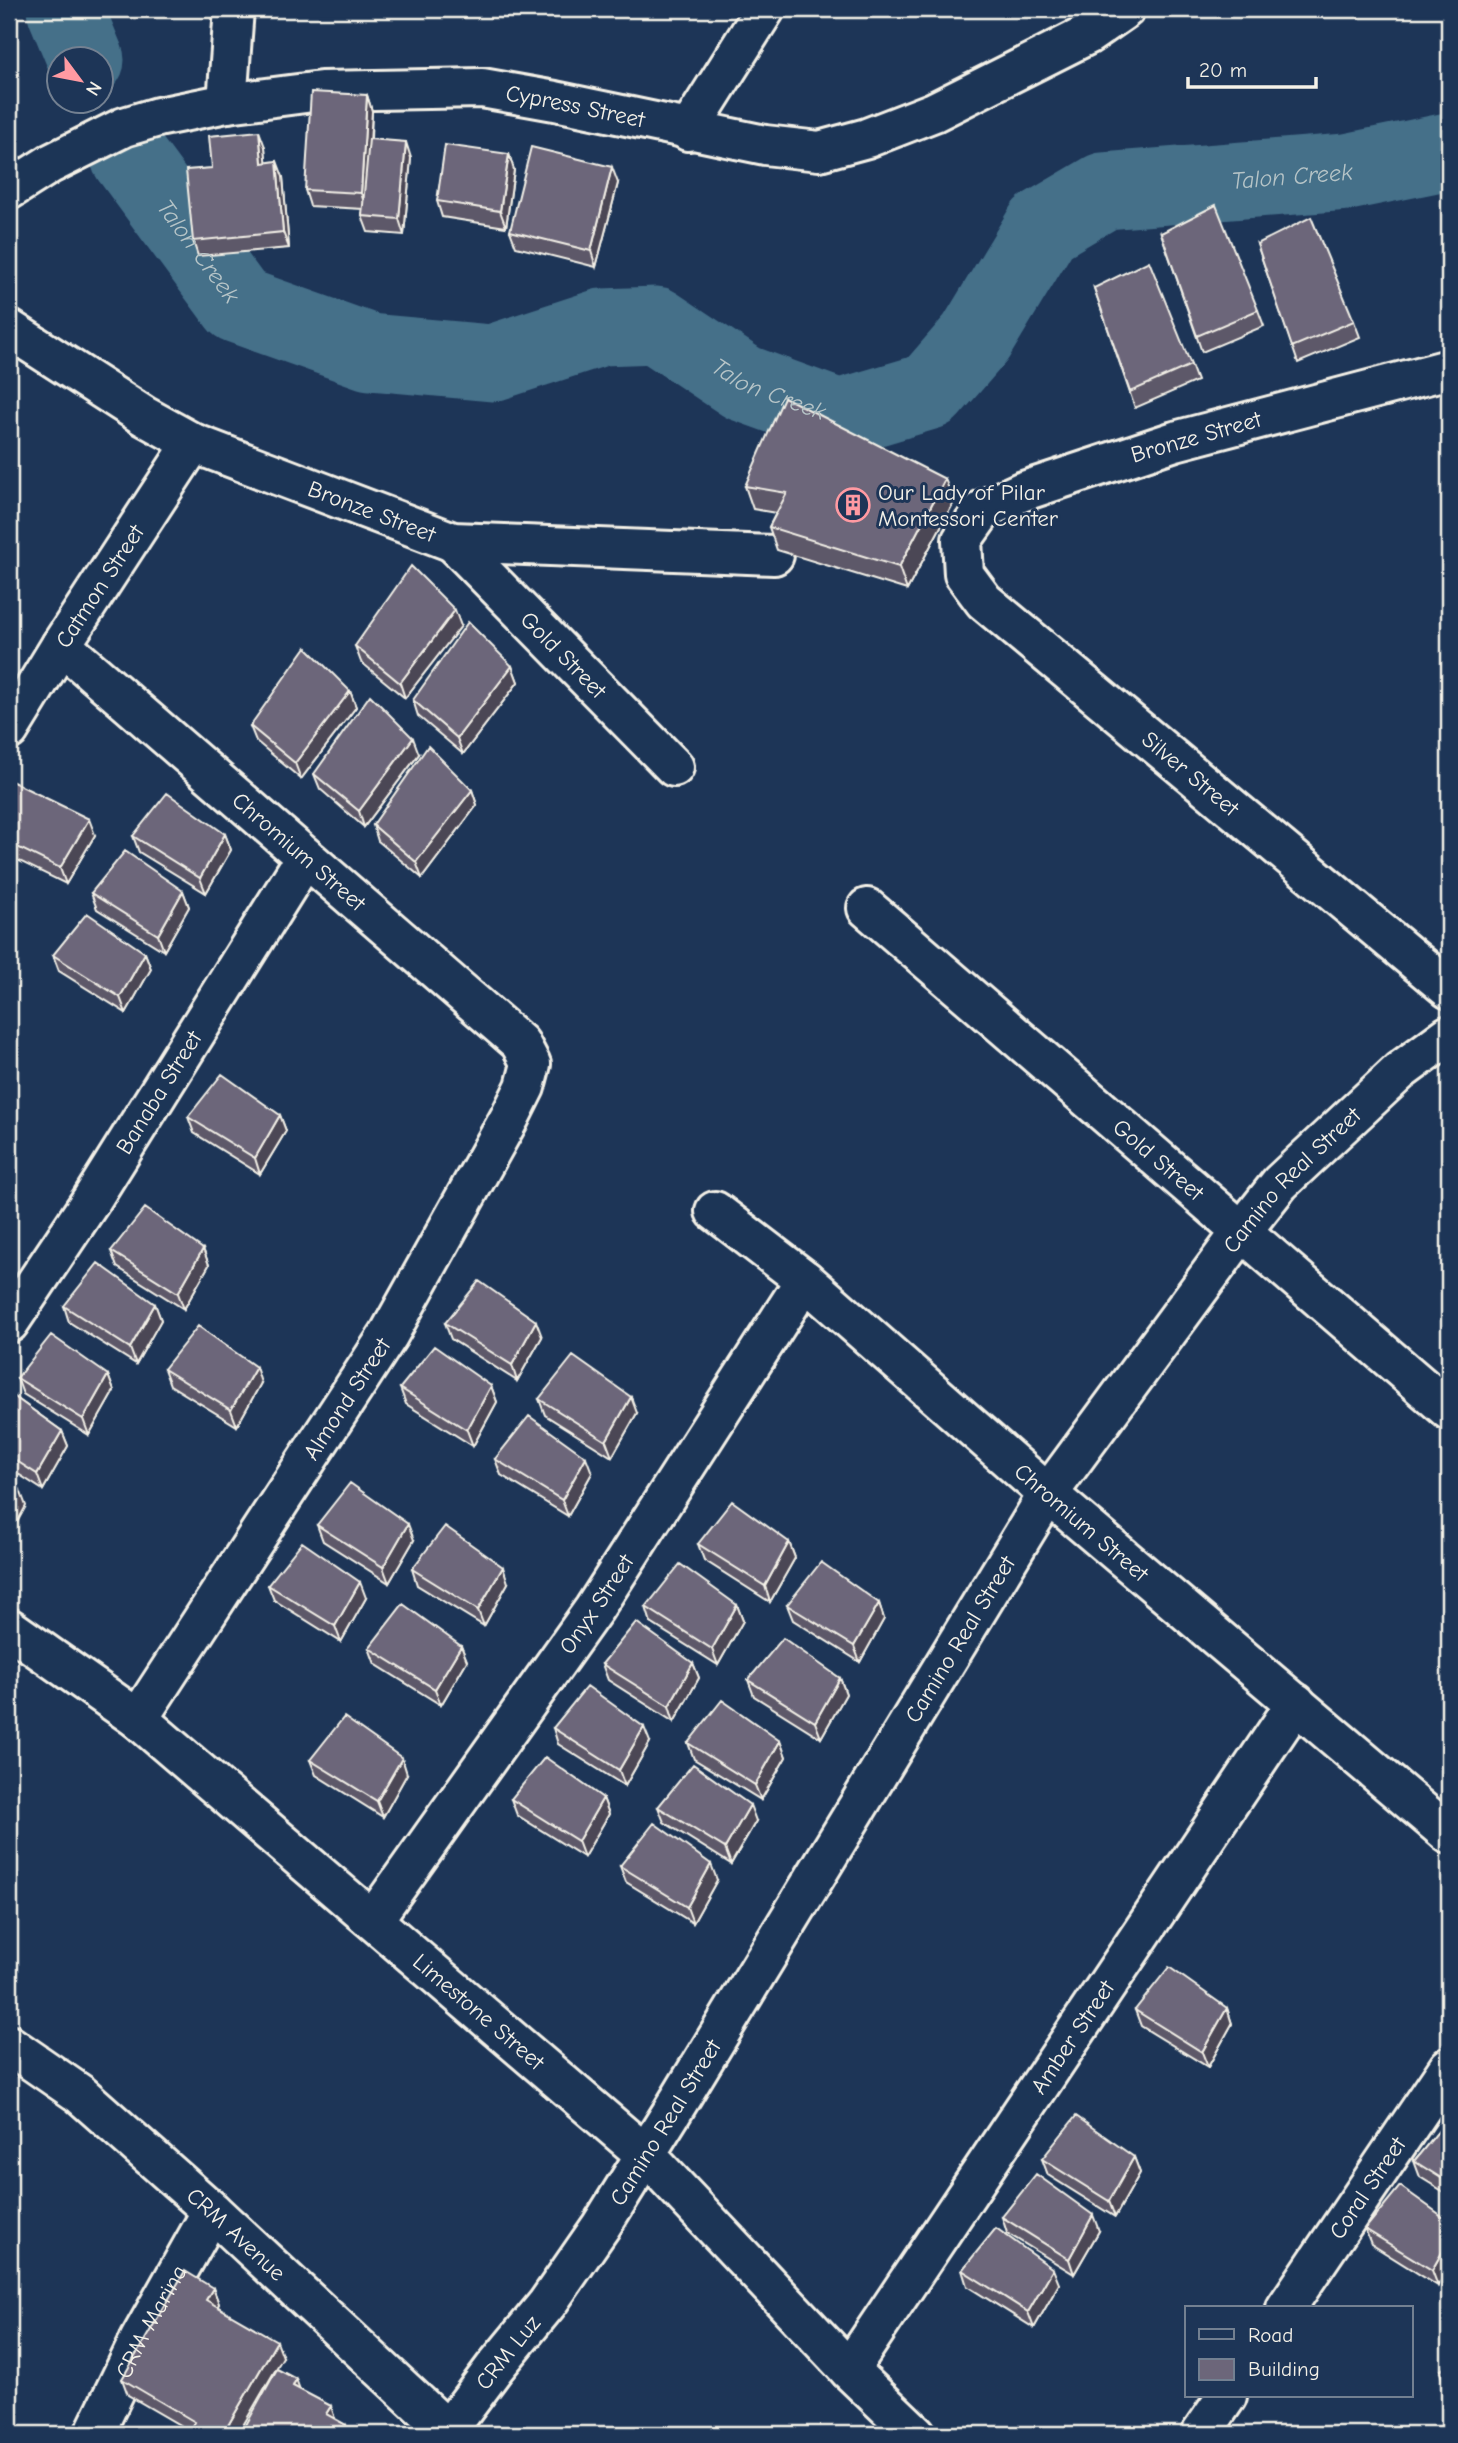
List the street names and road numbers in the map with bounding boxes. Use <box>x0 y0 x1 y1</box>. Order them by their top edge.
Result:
street label: Cypress Street <box>504 79 649 133</box>
street label: Bronze Street <box>1128 405 1266 468</box>
street label: Bronze Street <box>304 475 441 548</box>
street label: Catmon Street <box>49 518 150 653</box>
street label: Gold Street <box>515 606 613 705</box>
street label: Silver Street <box>1137 725 1246 823</box>
street label: Chromium Street <box>227 786 372 917</box>
street label: Banaba Street <box>110 1024 208 1159</box>
street label: Camino Real Street <box>1217 1100 1367 1258</box>
street label: Gold Street <box>1108 1113 1211 1207</box>
street label: Almond Street <box>298 1332 397 1465</box>
street label: Chromium Street <box>1009 1457 1155 1588</box>
street label: Onyx Street <box>553 1548 640 1659</box>
street label: Camino Real Street <box>899 1550 1021 1727</box>
street label: Limestone Street <box>408 1948 551 2076</box>
street label: Amber Street <box>1025 1974 1121 2099</box>
street label: Camino Real Street <box>604 2033 727 2210</box>
street label: Coral Street <box>1323 2131 1412 2244</box>
street label: CRM Avenue <box>181 2182 291 2286</box>
street label: CRM Marina <box>110 2260 192 2383</box>
street label: CRM Luz <box>470 2310 546 2395</box>

